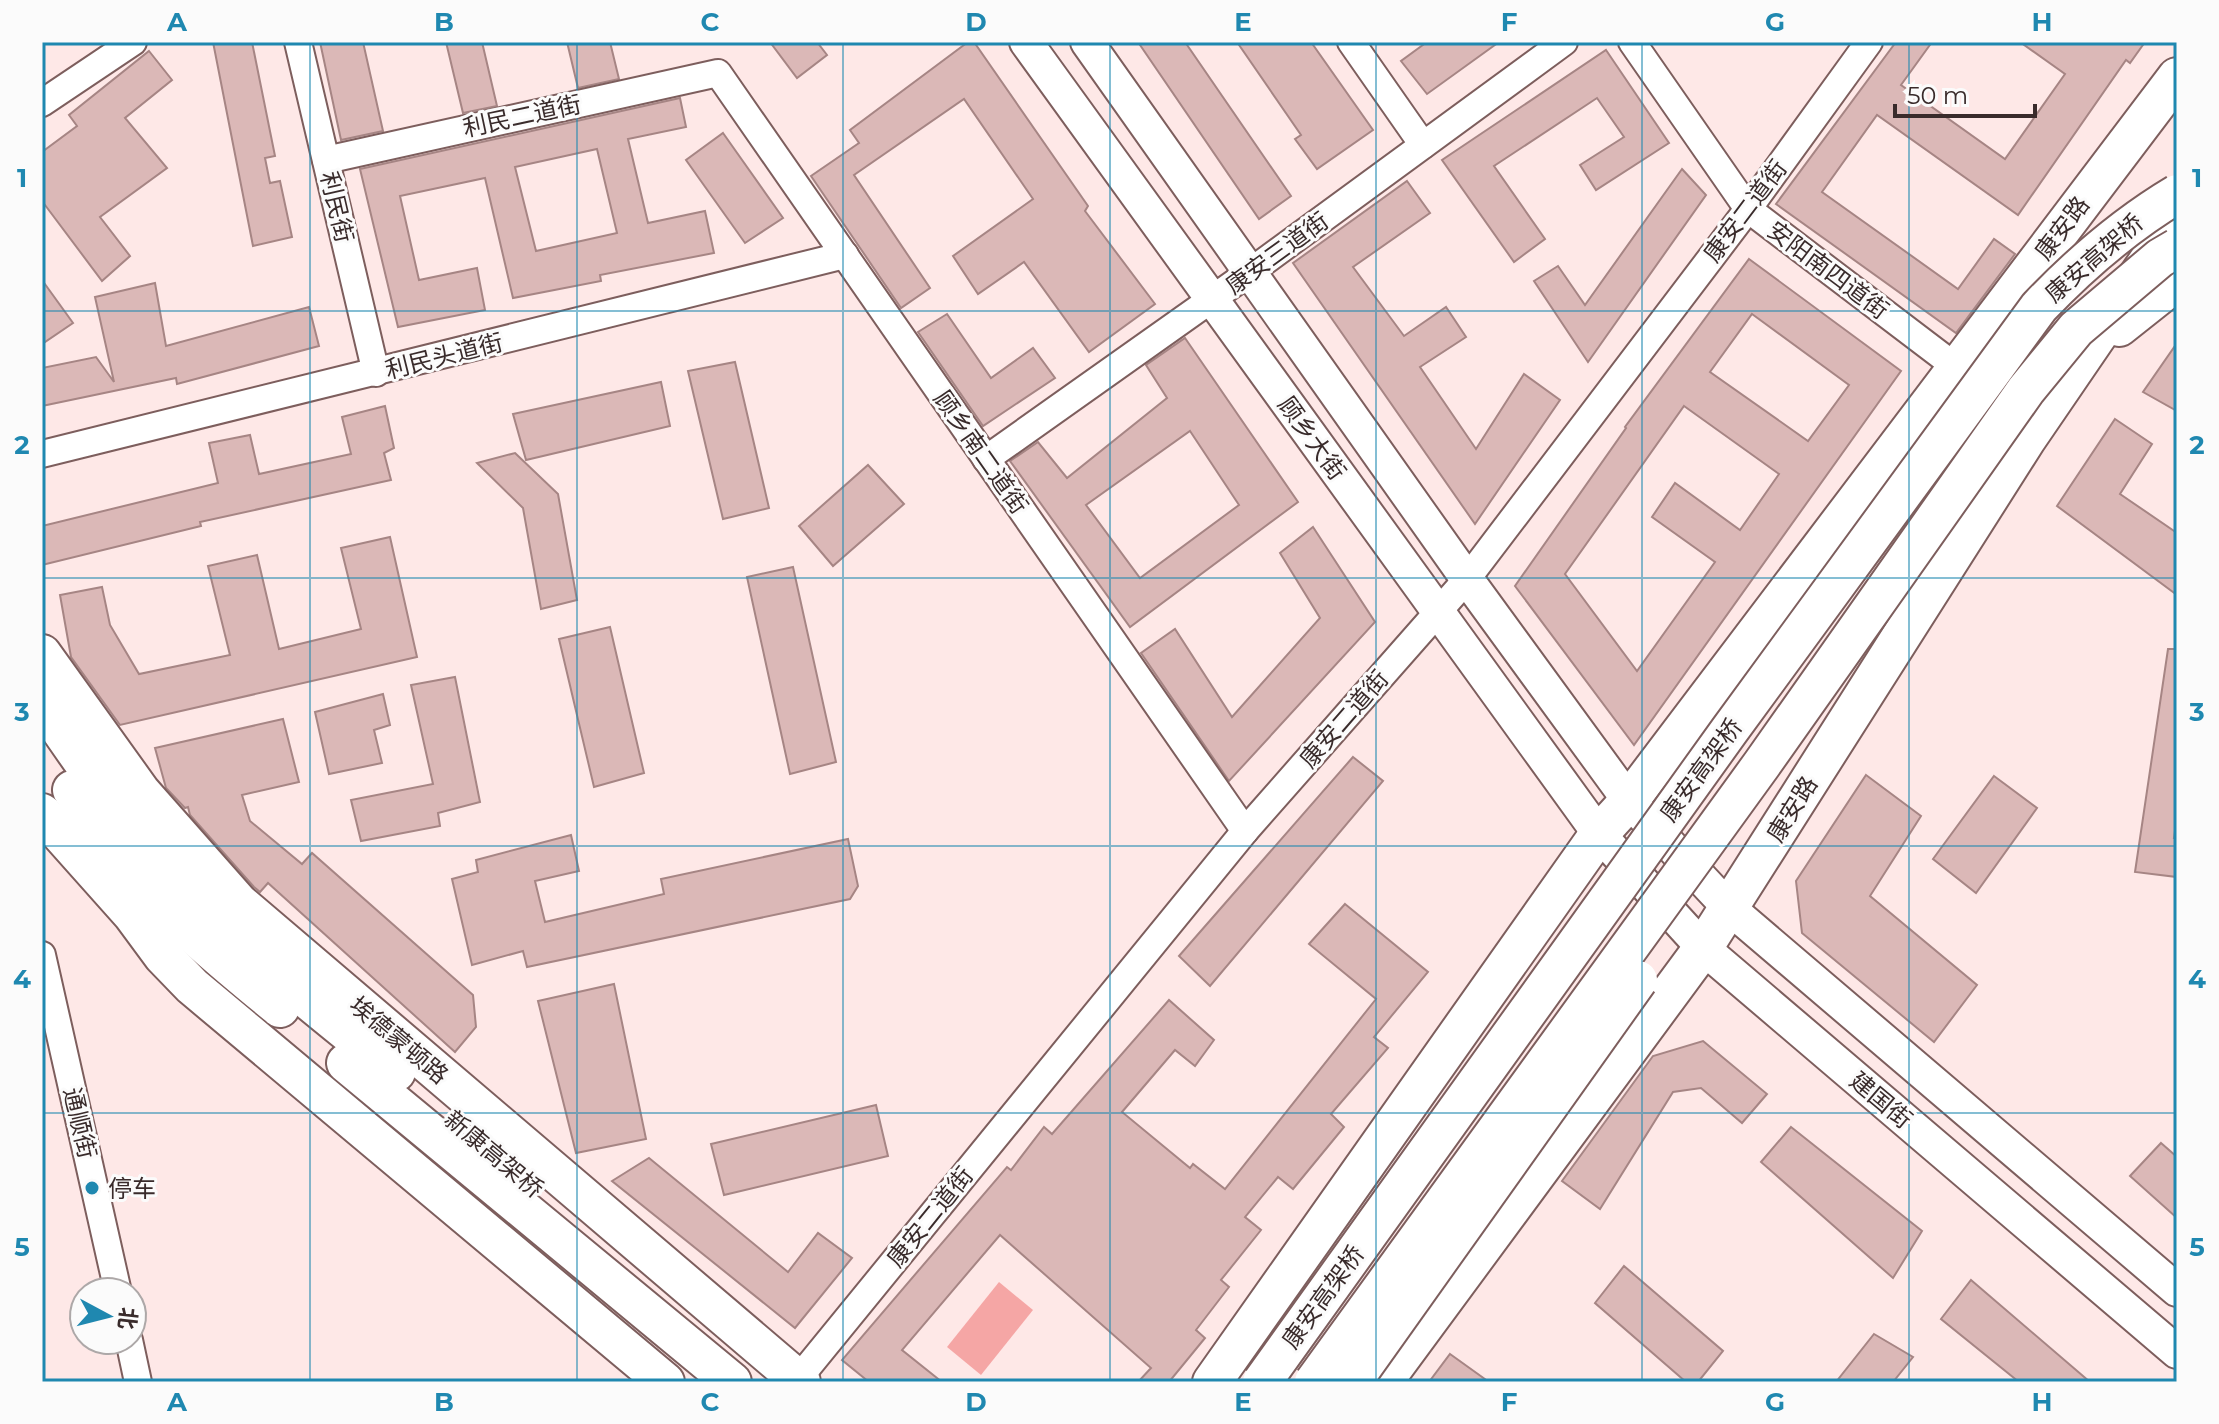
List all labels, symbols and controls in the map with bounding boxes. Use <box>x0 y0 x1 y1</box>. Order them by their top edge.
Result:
text: A <box>166 6 188 38</box>
text: B <box>434 6 454 38</box>
text: C <box>701 6 720 38</box>
text: D <box>965 6 987 38</box>
text: E <box>1234 6 1252 38</box>
text: F <box>1501 6 1517 38</box>
text: G <box>1765 6 1785 38</box>
text: H <box>2031 6 2053 38</box>
scale bar <box>1895 68 2035 118</box>
text: 50 m <box>1907 81 1968 110</box>
street label: 利民二道街 <box>460 89 584 143</box>
street label: 康安二道街 <box>1697 154 1793 268</box>
text: 1 <box>17 162 27 194</box>
text: 1 <box>2192 162 2202 194</box>
street label: 利民街 <box>315 169 359 245</box>
street label: 康安路 <box>2029 191 2095 265</box>
street label: 康安三道街 <box>1220 206 1334 300</box>
street label: 康安高架桥 <box>2039 208 2149 308</box>
street label: 安阳南四道街 <box>1762 215 1894 325</box>
street label: 利民头道街 <box>382 327 506 385</box>
street label: 顾乡南二道街 <box>928 385 1034 519</box>
street label: 顾乡大街 <box>1272 391 1352 485</box>
text: 2 <box>14 429 30 461</box>
text: 2 <box>2189 429 2205 461</box>
street label: 康安二道街 <box>1294 664 1394 774</box>
text: 3 <box>13 696 30 728</box>
text: 3 <box>2188 696 2205 728</box>
street label: 康安高架桥 <box>1654 713 1748 827</box>
street label: 康安路 <box>1761 771 1823 847</box>
text: 4 <box>13 963 31 995</box>
text: 4 <box>2188 963 2206 995</box>
street label: 埃德蒙顿路 <box>344 990 454 1090</box>
street label: 建国街 <box>1844 1066 1918 1134</box>
street label: 通顺街 <box>58 1085 102 1161</box>
street label: 新康高架桥 <box>439 1104 549 1204</box>
street label: 康安二道街 <box>881 1161 979 1273</box>
place label: 停车 <box>108 1174 156 1203</box>
marker: 停车 <box>83 1179 101 1197</box>
text: 5 <box>14 1231 30 1263</box>
text: 5 <box>2189 1231 2205 1263</box>
street label: 康安高架桥 <box>1276 1240 1370 1354</box>
north arrow <box>68 1276 148 1356</box>
text: 北 <box>113 1306 142 1331</box>
text: A <box>166 1386 188 1418</box>
text: B <box>434 1386 454 1418</box>
text: C <box>701 1386 720 1418</box>
text: D <box>965 1386 987 1418</box>
text: E <box>1234 1386 1252 1418</box>
text: F <box>1501 1386 1517 1418</box>
text: G <box>1765 1386 1785 1418</box>
text: H <box>2031 1386 2053 1418</box>

